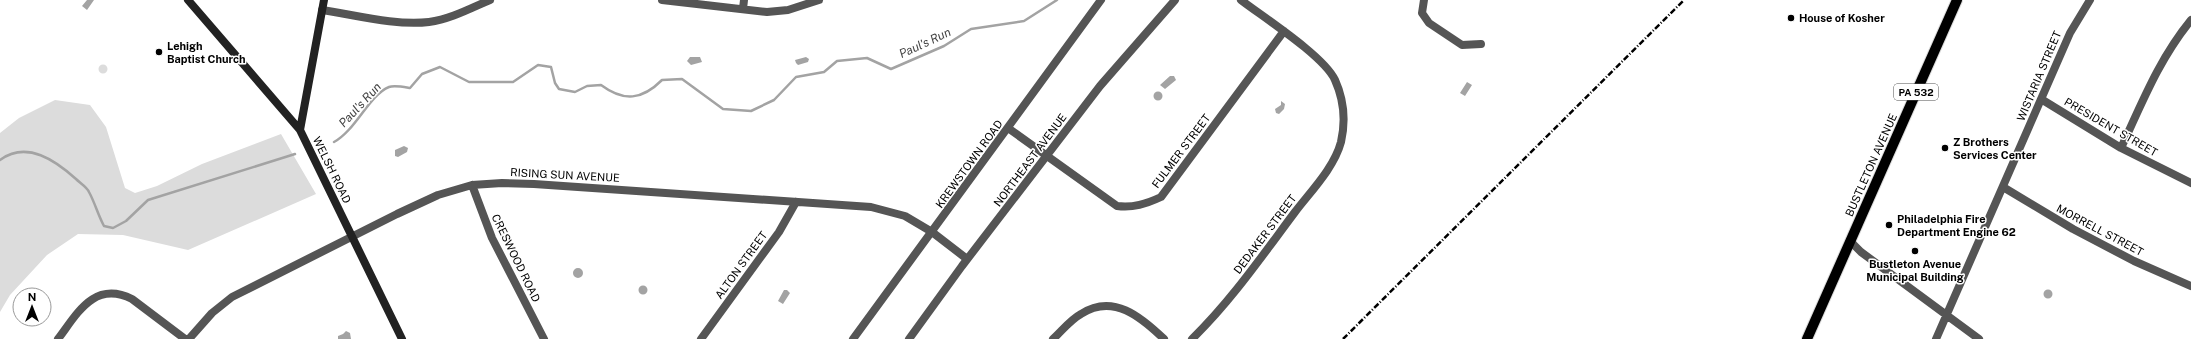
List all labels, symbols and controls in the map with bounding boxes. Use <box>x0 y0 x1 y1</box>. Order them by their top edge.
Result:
place label: House of Kosher <box>1799 12 1885 24</box>
marker: House of Kosher <box>1786 13 1796 23</box>
water label: Paul's Run <box>897 25 953 61</box>
street label: WISTARIA STREET <box>2015 29 2064 123</box>
place label: Lehigh Baptist Church <box>167 40 246 65</box>
marker: Lehigh Baptist Church <box>154 47 164 57</box>
water label: Paul's Run <box>336 80 384 130</box>
road number: PA 532 <box>1894 84 1938 100</box>
street label: PRESIDENT STREET <box>2062 95 2160 159</box>
street label: NORTHEAST AVENUE <box>991 111 1069 209</box>
street label: FULMER STREET <box>1149 111 1213 190</box>
street label: BUSTLETON AVENUE <box>1843 112 1899 218</box>
street label: KREWSTOWN ROAD <box>933 117 1005 210</box>
street label: WELSH ROAD <box>311 135 354 206</box>
place label: Z Brothers Services Center <box>1953 136 2037 161</box>
marker: Z Brothers Services Center <box>1940 143 1950 153</box>
street label: RISING SUN AVENUE <box>510 166 620 184</box>
street label: DEDAKER STREET <box>1231 192 1299 276</box>
street label: MORRELL STREET <box>2055 202 2146 258</box>
street label: CRESWOOD ROAD <box>490 212 543 304</box>
place label: Philadelphia Fire Department Engine 62 <box>1897 213 2016 238</box>
marker: Philadelphia Fire Department Engine 62 <box>1884 220 1894 230</box>
street label: ALTON STREET <box>713 229 770 301</box>
marker: Bustleton Avenue Municipal Building <box>1910 246 1920 256</box>
place label: Bustleton Avenue Municipal Building <box>1866 258 1964 283</box>
north arrow <box>12 287 52 327</box>
text: N <box>28 291 36 303</box>

